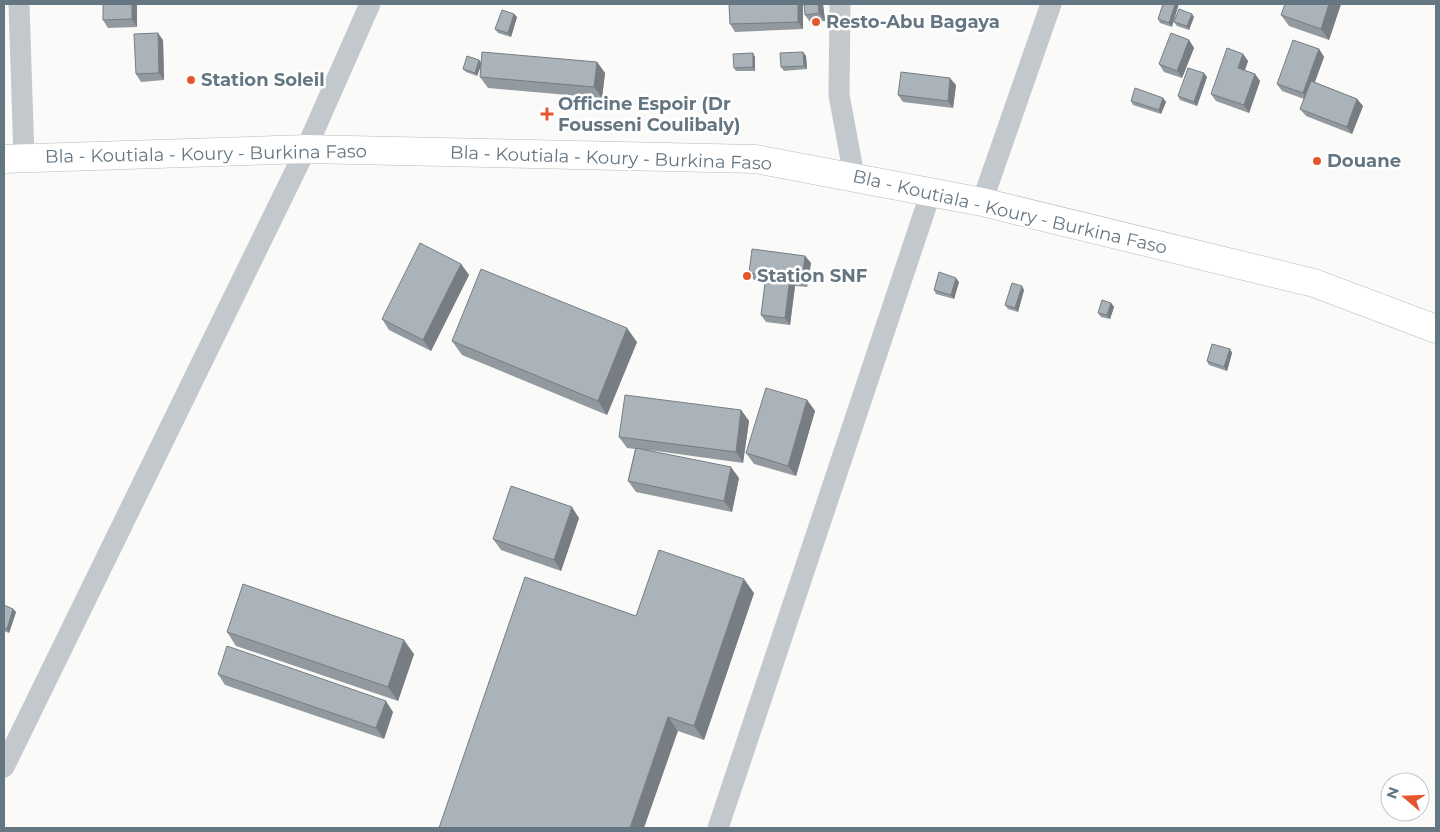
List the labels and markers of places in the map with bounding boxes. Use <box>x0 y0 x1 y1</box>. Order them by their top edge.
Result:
place label: Resto-Abu Bagaya <box>826 11 1000 33</box>
marker: Resto-Abu Bagaya <box>810 16 822 28</box>
place label: Station Soleil <box>201 69 325 91</box>
marker: Station Soleil <box>185 74 197 86</box>
place label: Officine Espoir (Dr Fousseni Coulibaly) <box>558 93 741 136</box>
marker: Officine Espoir (Dr Fousseni Coulibaly) <box>540 107 554 121</box>
place label: Douane <box>1327 150 1401 172</box>
marker: Douane <box>1311 155 1323 167</box>
place label: Station SNF <box>757 265 868 287</box>
marker: Station SNF <box>741 270 753 282</box>

